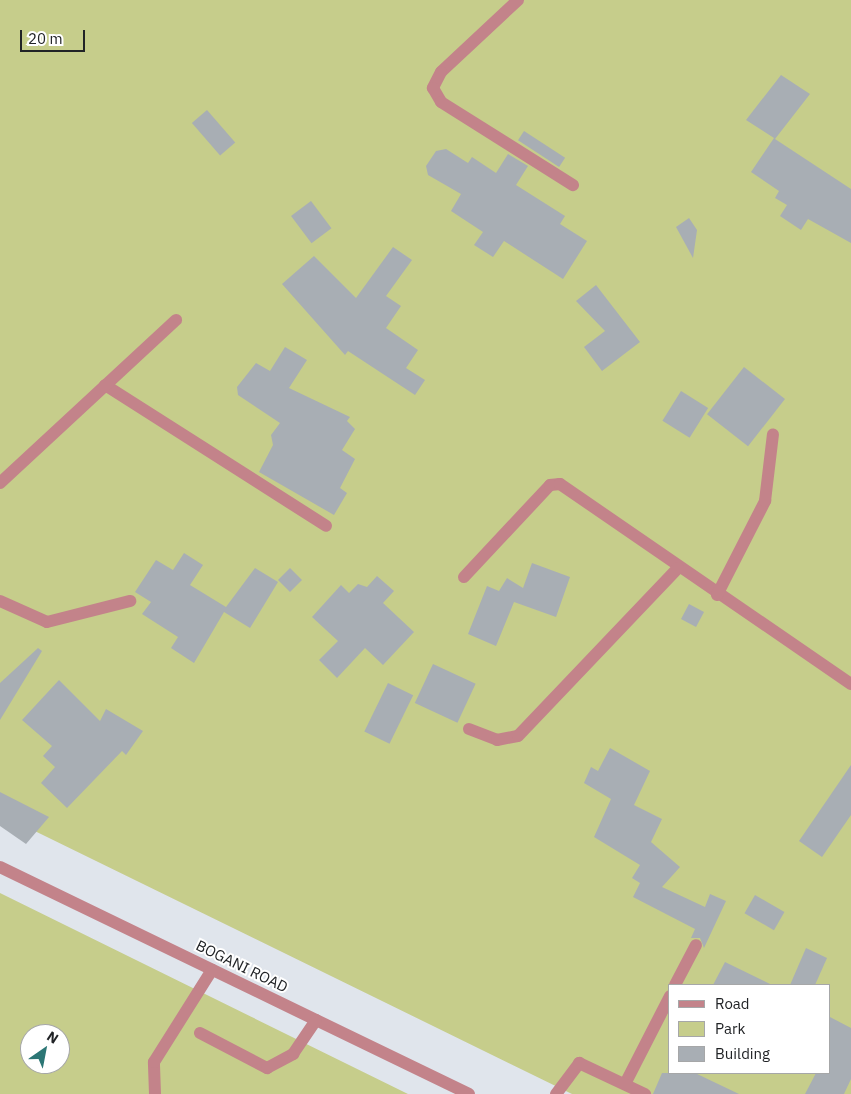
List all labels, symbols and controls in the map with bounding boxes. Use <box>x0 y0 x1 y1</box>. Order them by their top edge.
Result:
scale bar <box>22 20 88 52</box>
text: 20 m <box>28 29 63 48</box>
street label: BOGANI ROAD <box>193 936 291 996</box>
legend <box>668 984 831 1074</box>
text: Road <box>715 994 750 1013</box>
text: Park <box>715 1019 745 1038</box>
north arrow <box>20 1024 70 1074</box>
text: N <box>43 1027 62 1048</box>
text: Building <box>715 1044 770 1063</box>

